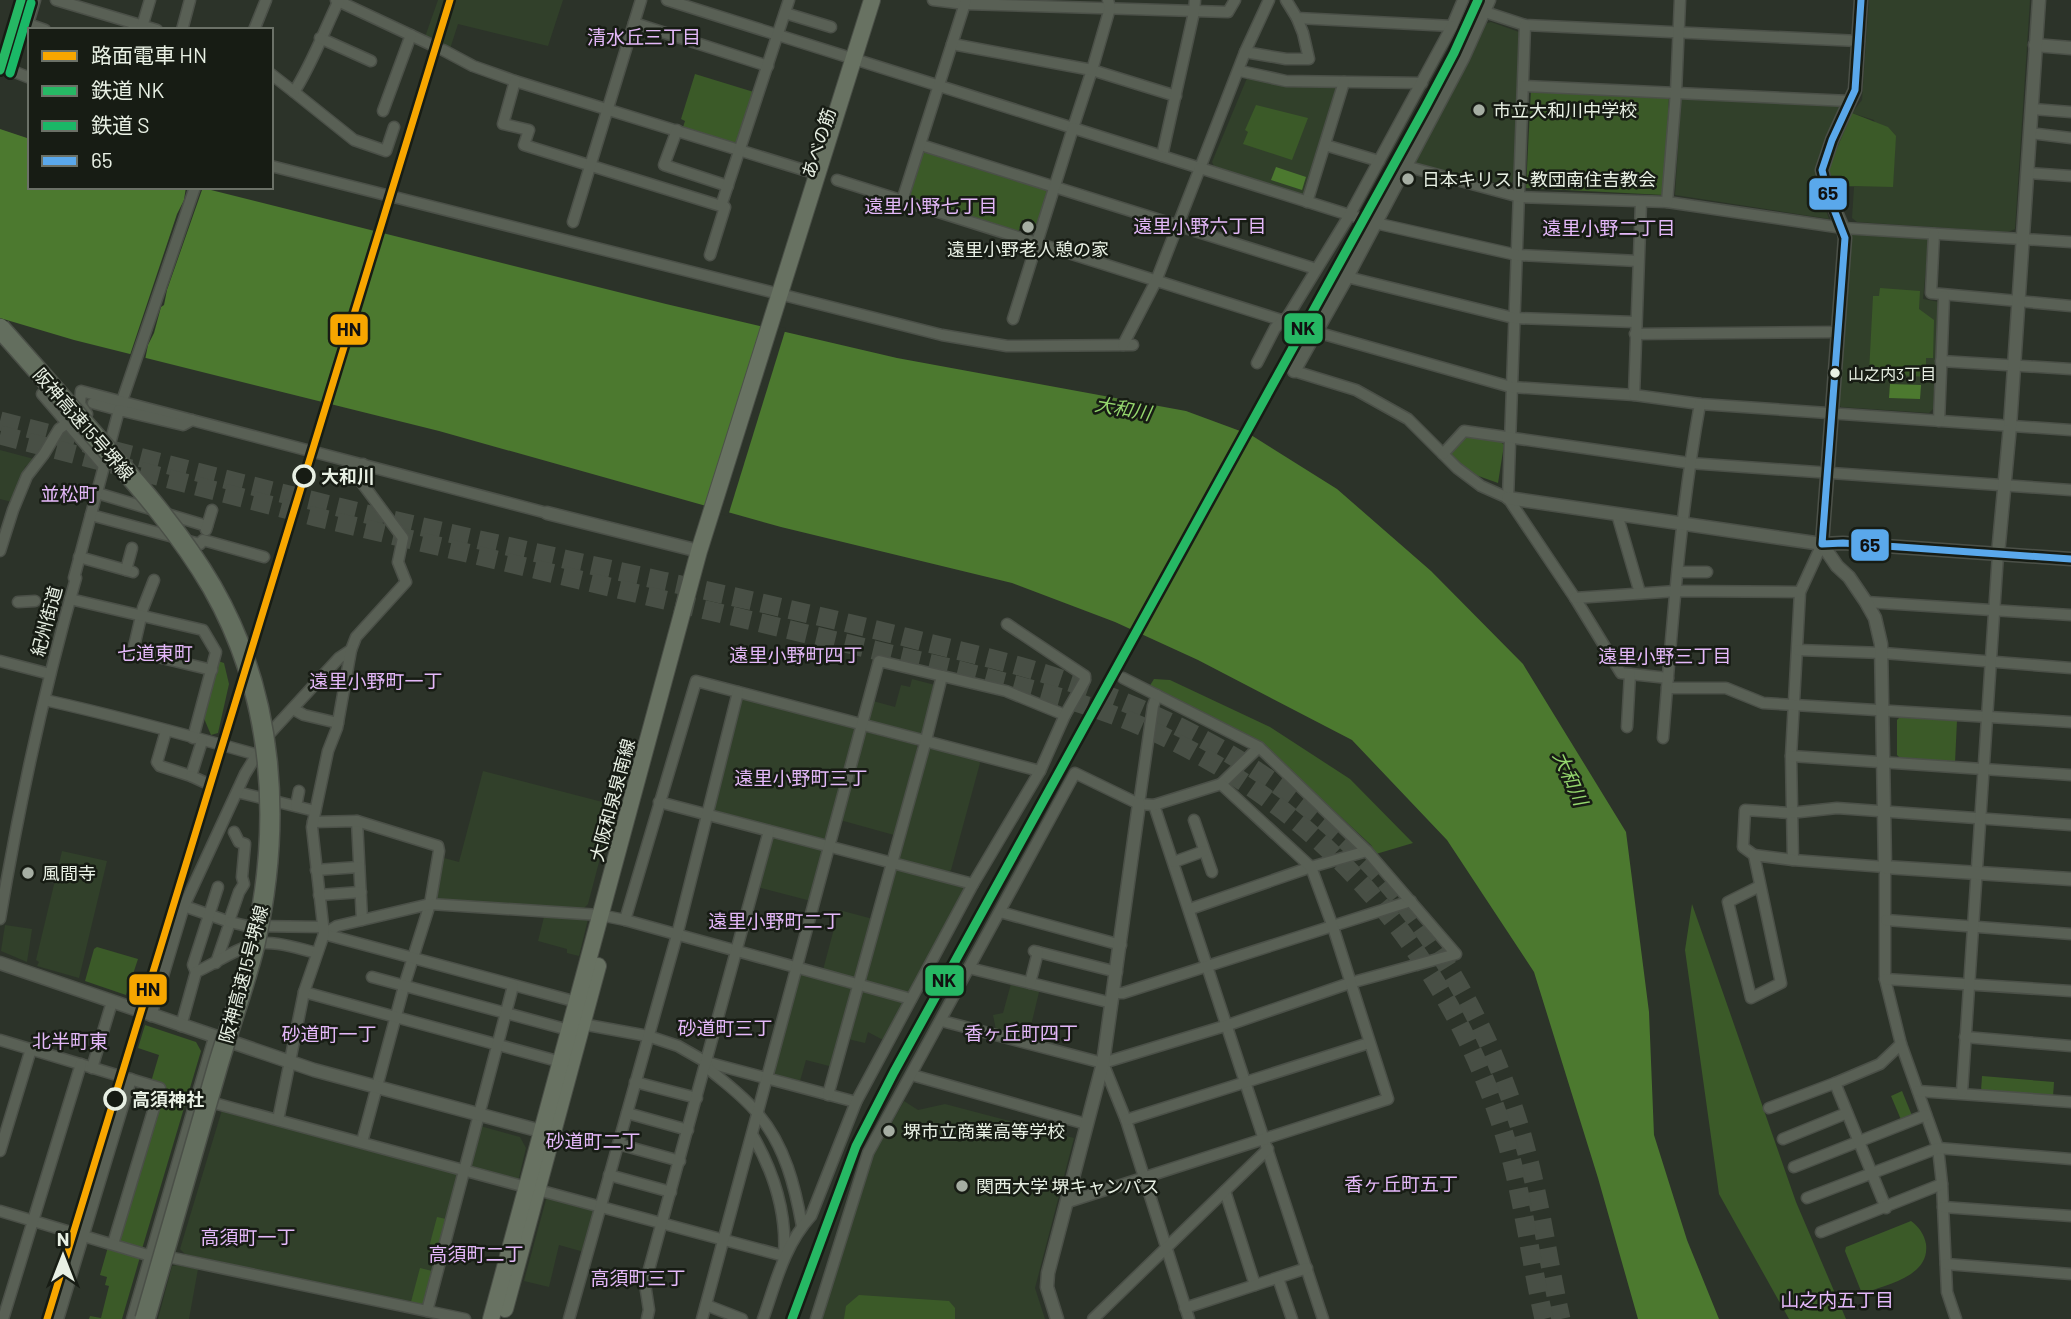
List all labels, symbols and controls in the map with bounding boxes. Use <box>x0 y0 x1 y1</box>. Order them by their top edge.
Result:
district label: 清水丘三丁目 <box>587 25 701 48</box>
legend <box>28 28 273 189</box>
text: 路面電車 HN <box>91 42 207 67</box>
text: 鉄道 NK <box>91 77 164 102</box>
place label: 市立大和川中学校 <box>1493 99 1637 121</box>
marker: 市立大和川中学校 <box>1471 102 1487 118</box>
street label: あべの筋 <box>796 105 840 181</box>
text: 鉄道 S <box>91 112 149 137</box>
text: 65 <box>91 147 113 172</box>
place label: 日本キリスト教団南住吉教会 <box>1422 168 1656 190</box>
marker: 日本キリスト教団南住吉教会 <box>1400 171 1416 187</box>
line badge: 65 <box>1808 177 1848 211</box>
text: 65 <box>1818 181 1838 204</box>
district label: 遠里小野七丁目 <box>864 194 998 217</box>
district label: 遠里小野六丁目 <box>1133 214 1267 237</box>
district label: 遠里小野二丁目 <box>1542 216 1676 239</box>
marker: 遠里小野老人憩の家 <box>1020 219 1036 235</box>
place label: 遠里小野老人憩の家 <box>947 238 1109 260</box>
line badge: NK <box>1283 312 1324 345</box>
line badge: HN <box>329 313 369 346</box>
text: NK <box>1291 316 1315 339</box>
text: HN <box>337 317 361 340</box>
street label: 阪神高速15号堺線 <box>29 363 139 485</box>
place label: 山之内3丁目 <box>1848 364 1936 383</box>
marker: 山之内3丁目 <box>1828 366 1842 380</box>
water label: 大和川 <box>1093 392 1155 425</box>
marker: 大和川 <box>293 465 315 487</box>
place label: 大和川 <box>321 465 375 487</box>
district label: 並松町 <box>40 482 98 505</box>
line badge: 65 <box>1850 528 1890 562</box>
text: 65 <box>1860 533 1880 556</box>
street label: 紀州街道 <box>26 583 66 659</box>
district label: 七道東町 <box>117 641 193 664</box>
district label: 遠里小野町四丁 <box>729 643 863 666</box>
district label: 遠里小野三丁目 <box>1598 644 1732 667</box>
district label: 遠里小野町一丁 <box>309 669 443 692</box>
street label: 大阪和泉泉南線 <box>585 736 639 864</box>
water label: 大和川 <box>1549 747 1594 811</box>
district label: 遠里小野町三丁 <box>734 766 868 789</box>
place label: 風間寺 <box>42 862 96 884</box>
marker: 風間寺 <box>20 865 36 881</box>
street label: 阪神高速15号堺線 <box>214 903 272 1045</box>
district label: 遠里小野町二丁 <box>708 909 842 932</box>
line badge: NK <box>924 964 965 997</box>
text: NK <box>932 968 956 991</box>
line badge: HN <box>128 973 168 1006</box>
text: HN <box>136 977 160 1000</box>
district label: 砂道町三丁 <box>677 1016 773 1039</box>
district label: 香ヶ丘町四丁 <box>964 1021 1078 1044</box>
district label: 砂道町一丁 <box>281 1022 377 1045</box>
district label: 北半町東 <box>32 1029 108 1052</box>
marker: 高須神社 <box>104 1088 126 1110</box>
place label: 高須神社 <box>132 1088 204 1110</box>
place label: 堺市立商業高等学校 <box>903 1120 1065 1142</box>
marker: 堺市立商業高等学校 <box>881 1123 897 1139</box>
district label: 砂道町二丁 <box>545 1129 641 1152</box>
district label: 香ヶ丘町五丁 <box>1344 1172 1458 1195</box>
place label: 関西大学 堺キャンパス <box>976 1175 1160 1197</box>
marker: 関西大学 堺キャンパス <box>954 1178 970 1194</box>
north arrow <box>28 1221 98 1291</box>
district label: 高須町一丁 <box>200 1225 296 1248</box>
text: N <box>57 1227 69 1250</box>
district label: 高須町二丁 <box>428 1242 524 1265</box>
district label: 高須町三丁 <box>590 1266 686 1289</box>
district label: 山之内五丁目 <box>1780 1288 1894 1311</box>

